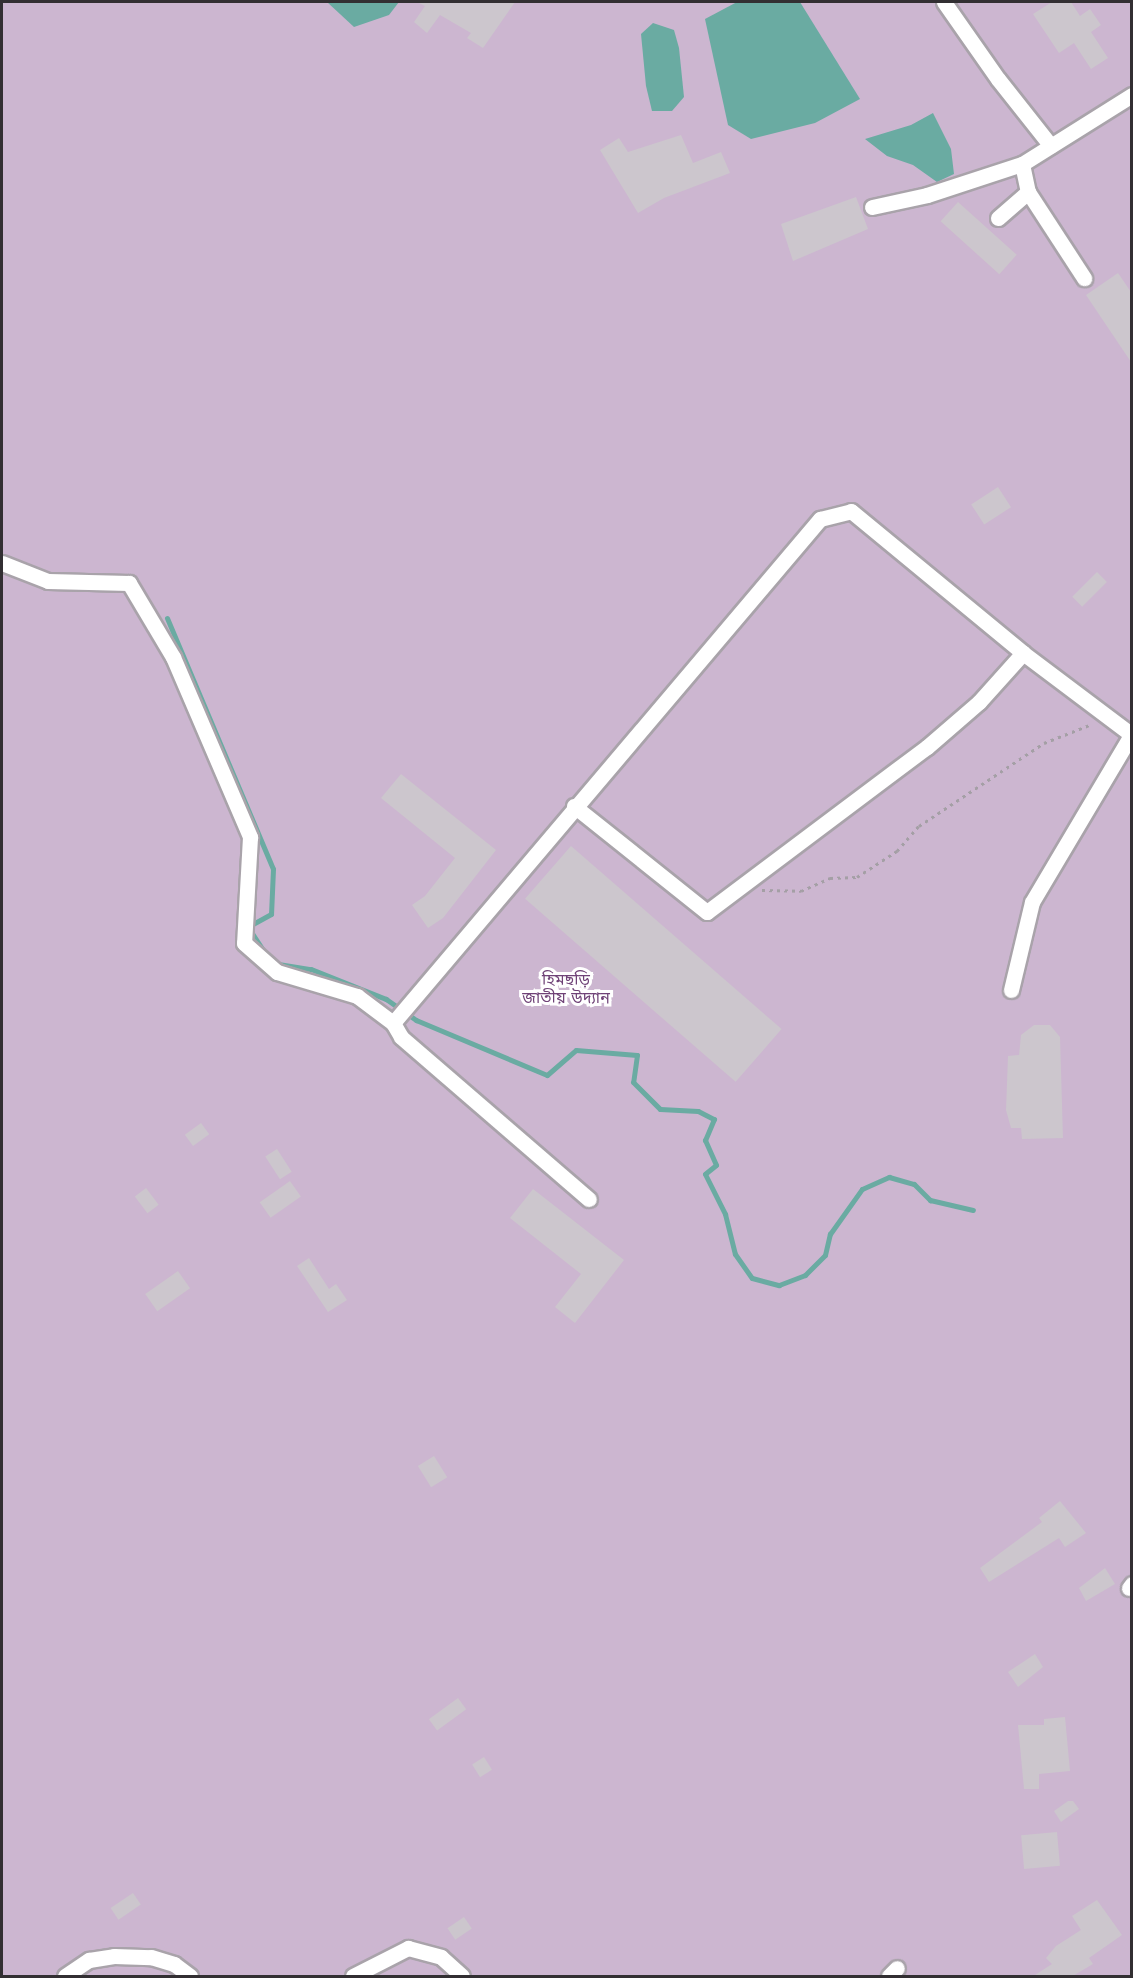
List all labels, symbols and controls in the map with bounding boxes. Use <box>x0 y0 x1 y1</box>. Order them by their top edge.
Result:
park label: হিমছড়ি জাতীয় উদ্যান <box>522 970 610 1008</box>

